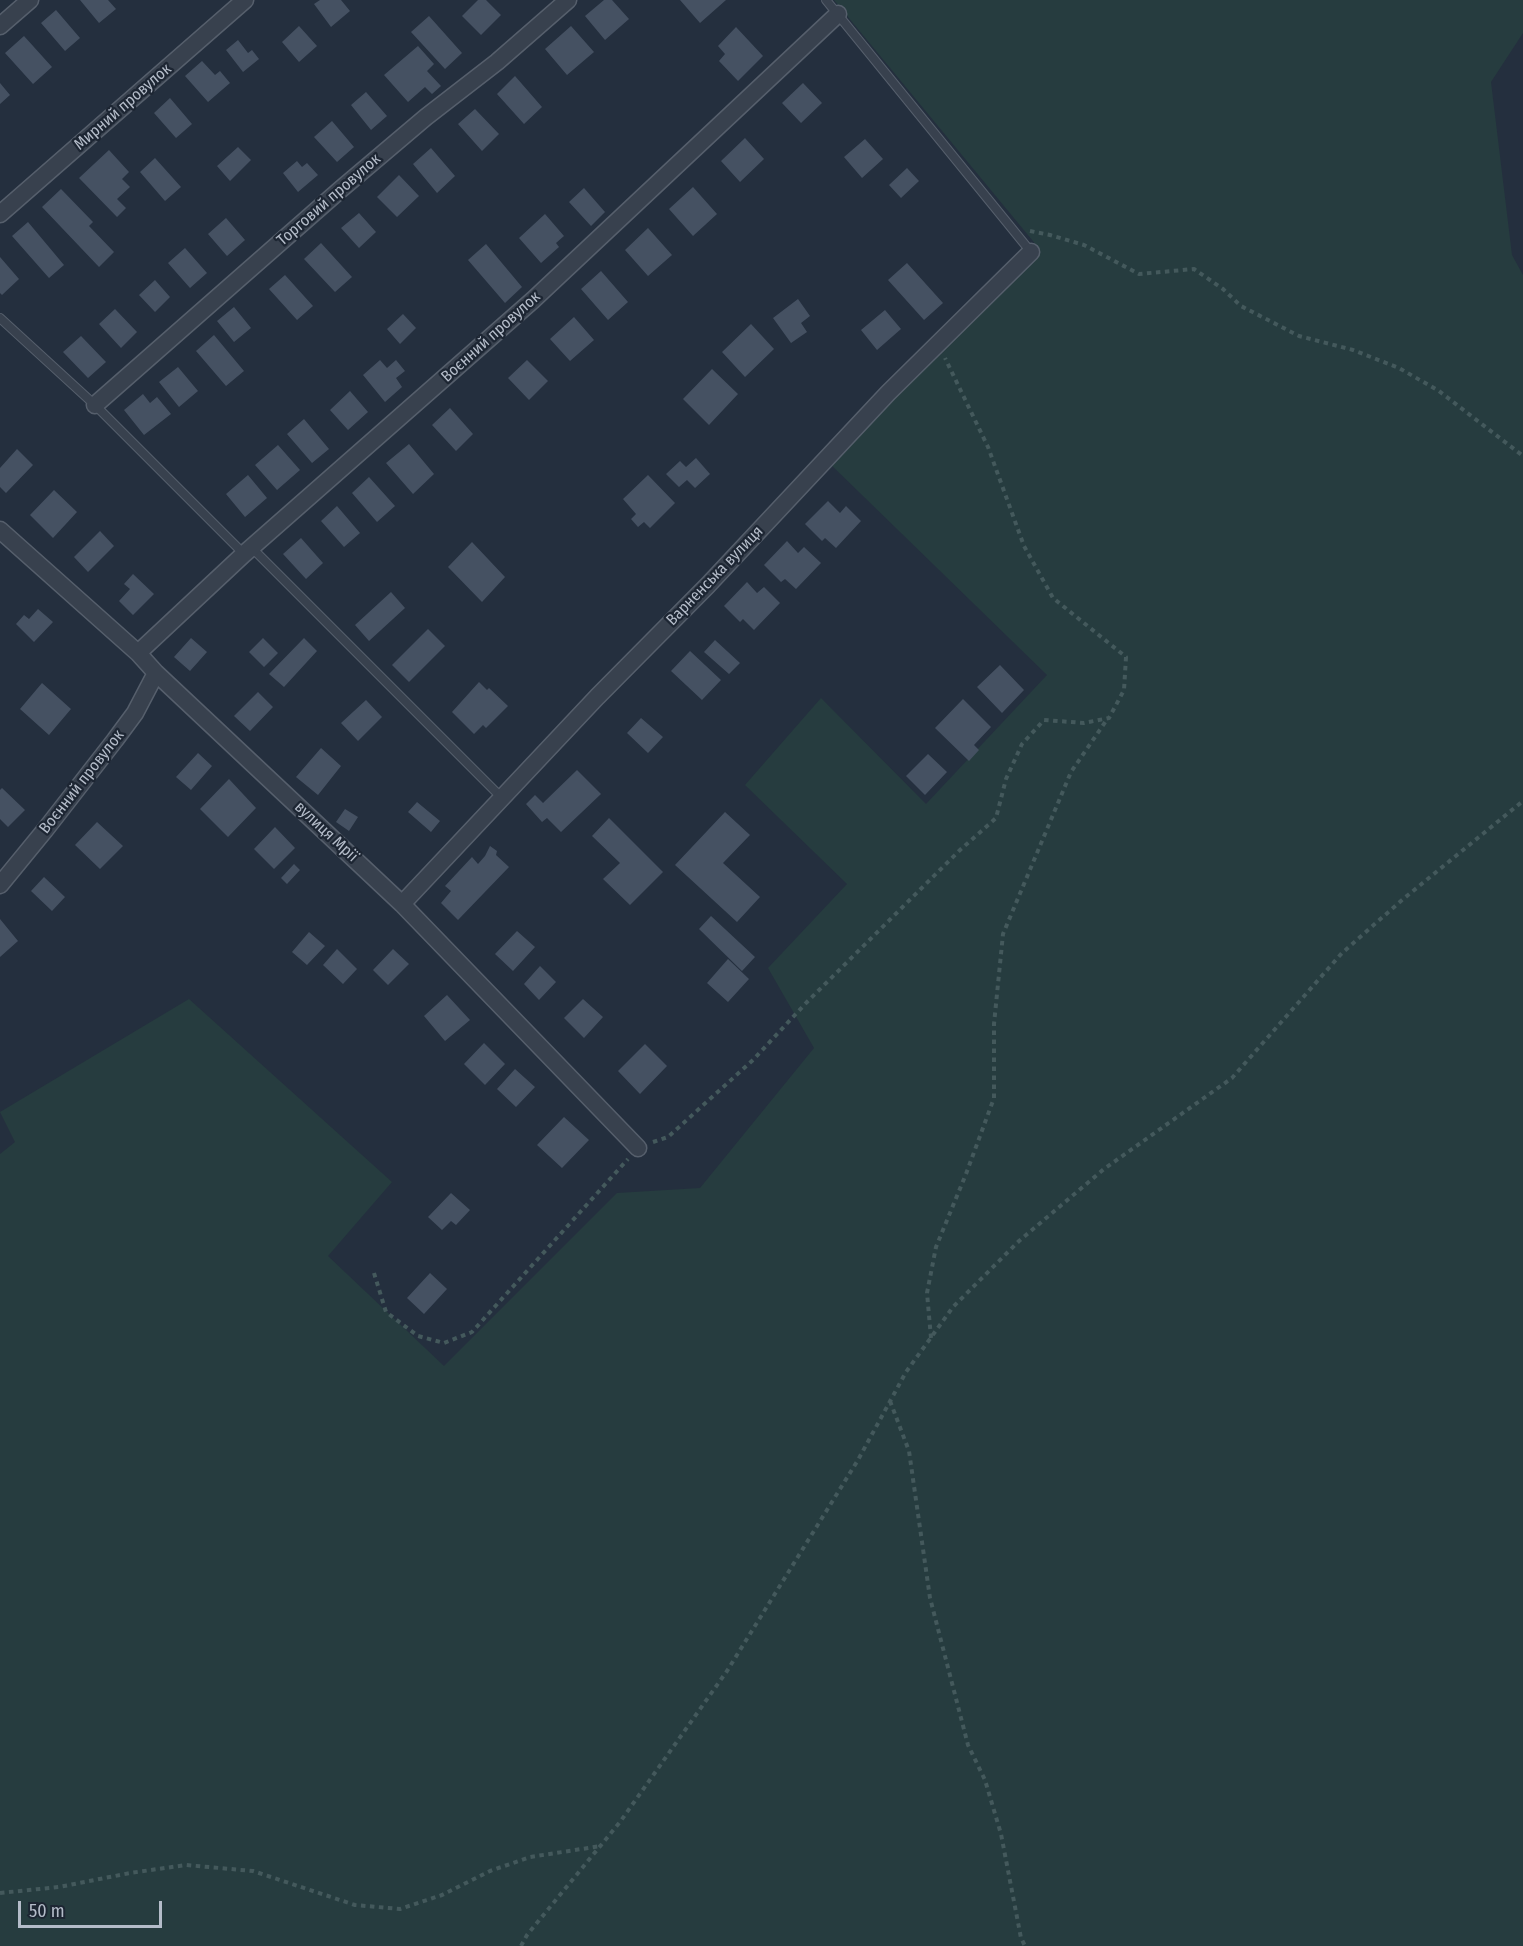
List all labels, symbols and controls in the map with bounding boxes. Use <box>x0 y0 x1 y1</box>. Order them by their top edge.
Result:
street label: Мирний провулок <box>71 60 175 154</box>
street label: Торговий провулок <box>273 150 385 250</box>
street label: Воєнний провулок <box>438 288 544 386</box>
street label: Варненська вулиця <box>663 522 767 630</box>
street label: Воєнний провулок <box>35 726 129 838</box>
street label: вулиця Мрії <box>290 798 362 866</box>
scale bar <box>21 1889 165 1927</box>
text: 50 m <box>29 1900 65 1922</box>

